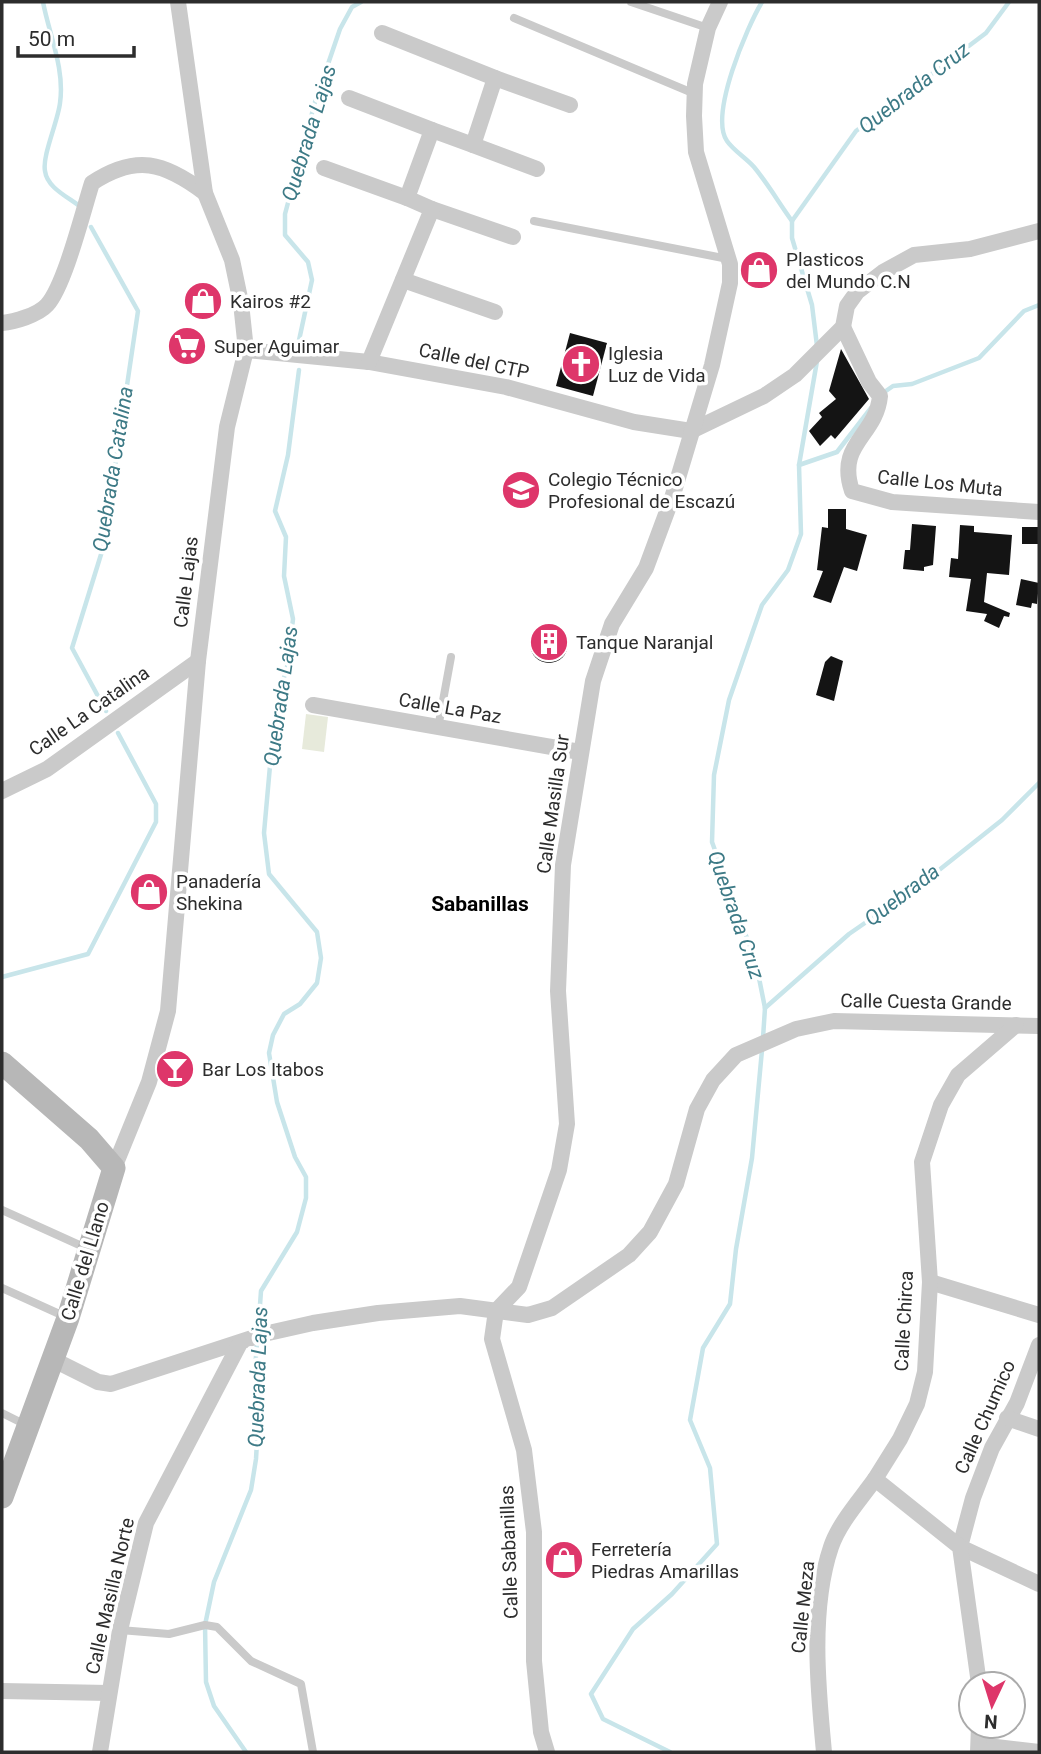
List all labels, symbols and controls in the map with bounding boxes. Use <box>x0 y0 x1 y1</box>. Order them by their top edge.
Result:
scale bar <box>18 14 133 58</box>
text: 50 m <box>28 27 75 51</box>
water label: Quebrada Cruz <box>854 37 974 139</box>
water label: Quebrada Lajas <box>277 62 341 204</box>
place label: Plasticos del Mundo C.N <box>786 248 911 293</box>
shop icon: Plasticos del Mundo C.N <box>738 249 780 291</box>
shop icon: Kairos #2 <box>182 280 224 322</box>
place label: Kairos #2 <box>230 290 311 313</box>
supermarket icon: Super Aguimar <box>166 325 208 367</box>
place label: Super Aguimar <box>214 335 340 358</box>
street label: Calle del CTP <box>417 338 531 384</box>
place label: Iglesia Luz de Vida <box>608 342 706 387</box>
church icon: Iglesia Luz de Vida <box>560 343 602 385</box>
water label: Quebrada Catalina <box>88 385 138 553</box>
street label: Calle Los Muta <box>876 465 1004 501</box>
place label: Colegio Técnico Profesional de Escazú <box>548 468 735 513</box>
school or university icon: Colegio Técnico Profesional de Escazú <box>500 469 542 511</box>
street label: Calle Lajas <box>169 535 203 629</box>
building icon: Tanque Naranjal <box>528 621 570 663</box>
water label: Quebrada Lajas <box>259 624 303 768</box>
place label: Tanque Naranjal <box>576 631 713 654</box>
street label: Calle La Catalina <box>25 661 153 761</box>
street label: Calle La Paz <box>397 688 503 728</box>
street label: Calle Masilla Sur <box>532 732 574 875</box>
water label: Quebrada Cruz <box>703 848 769 982</box>
water label: Quebrada <box>860 859 944 931</box>
place label: Panadería Shekina <box>176 870 261 915</box>
shop icon: Panadería Shekina <box>128 871 170 913</box>
district label: Sabanillas <box>431 892 529 916</box>
street label: Calle Cuesta Grande <box>840 989 1012 1015</box>
bar icon: Bar Los Itabos <box>154 1048 196 1090</box>
place label: Bar Los Itabos <box>202 1058 324 1081</box>
street label: Calle del Llano <box>56 1199 114 1323</box>
street label: Calle Chirca <box>890 1270 918 1372</box>
water label: Quebrada Lajas <box>244 1306 272 1448</box>
street label: Calle Chumico <box>950 1357 1020 1477</box>
street label: Calle Sabanillas <box>495 1485 523 1619</box>
street label: Calle Masilla Norte <box>81 1515 139 1677</box>
place label: Ferretería Piedras Amarillas <box>591 1538 739 1583</box>
shop icon: Ferretería Piedras Amarillas <box>543 1539 585 1581</box>
street label: Calle Meza <box>787 1559 819 1655</box>
north arrow <box>957 1670 1027 1740</box>
text: N <box>983 1710 998 1733</box>

